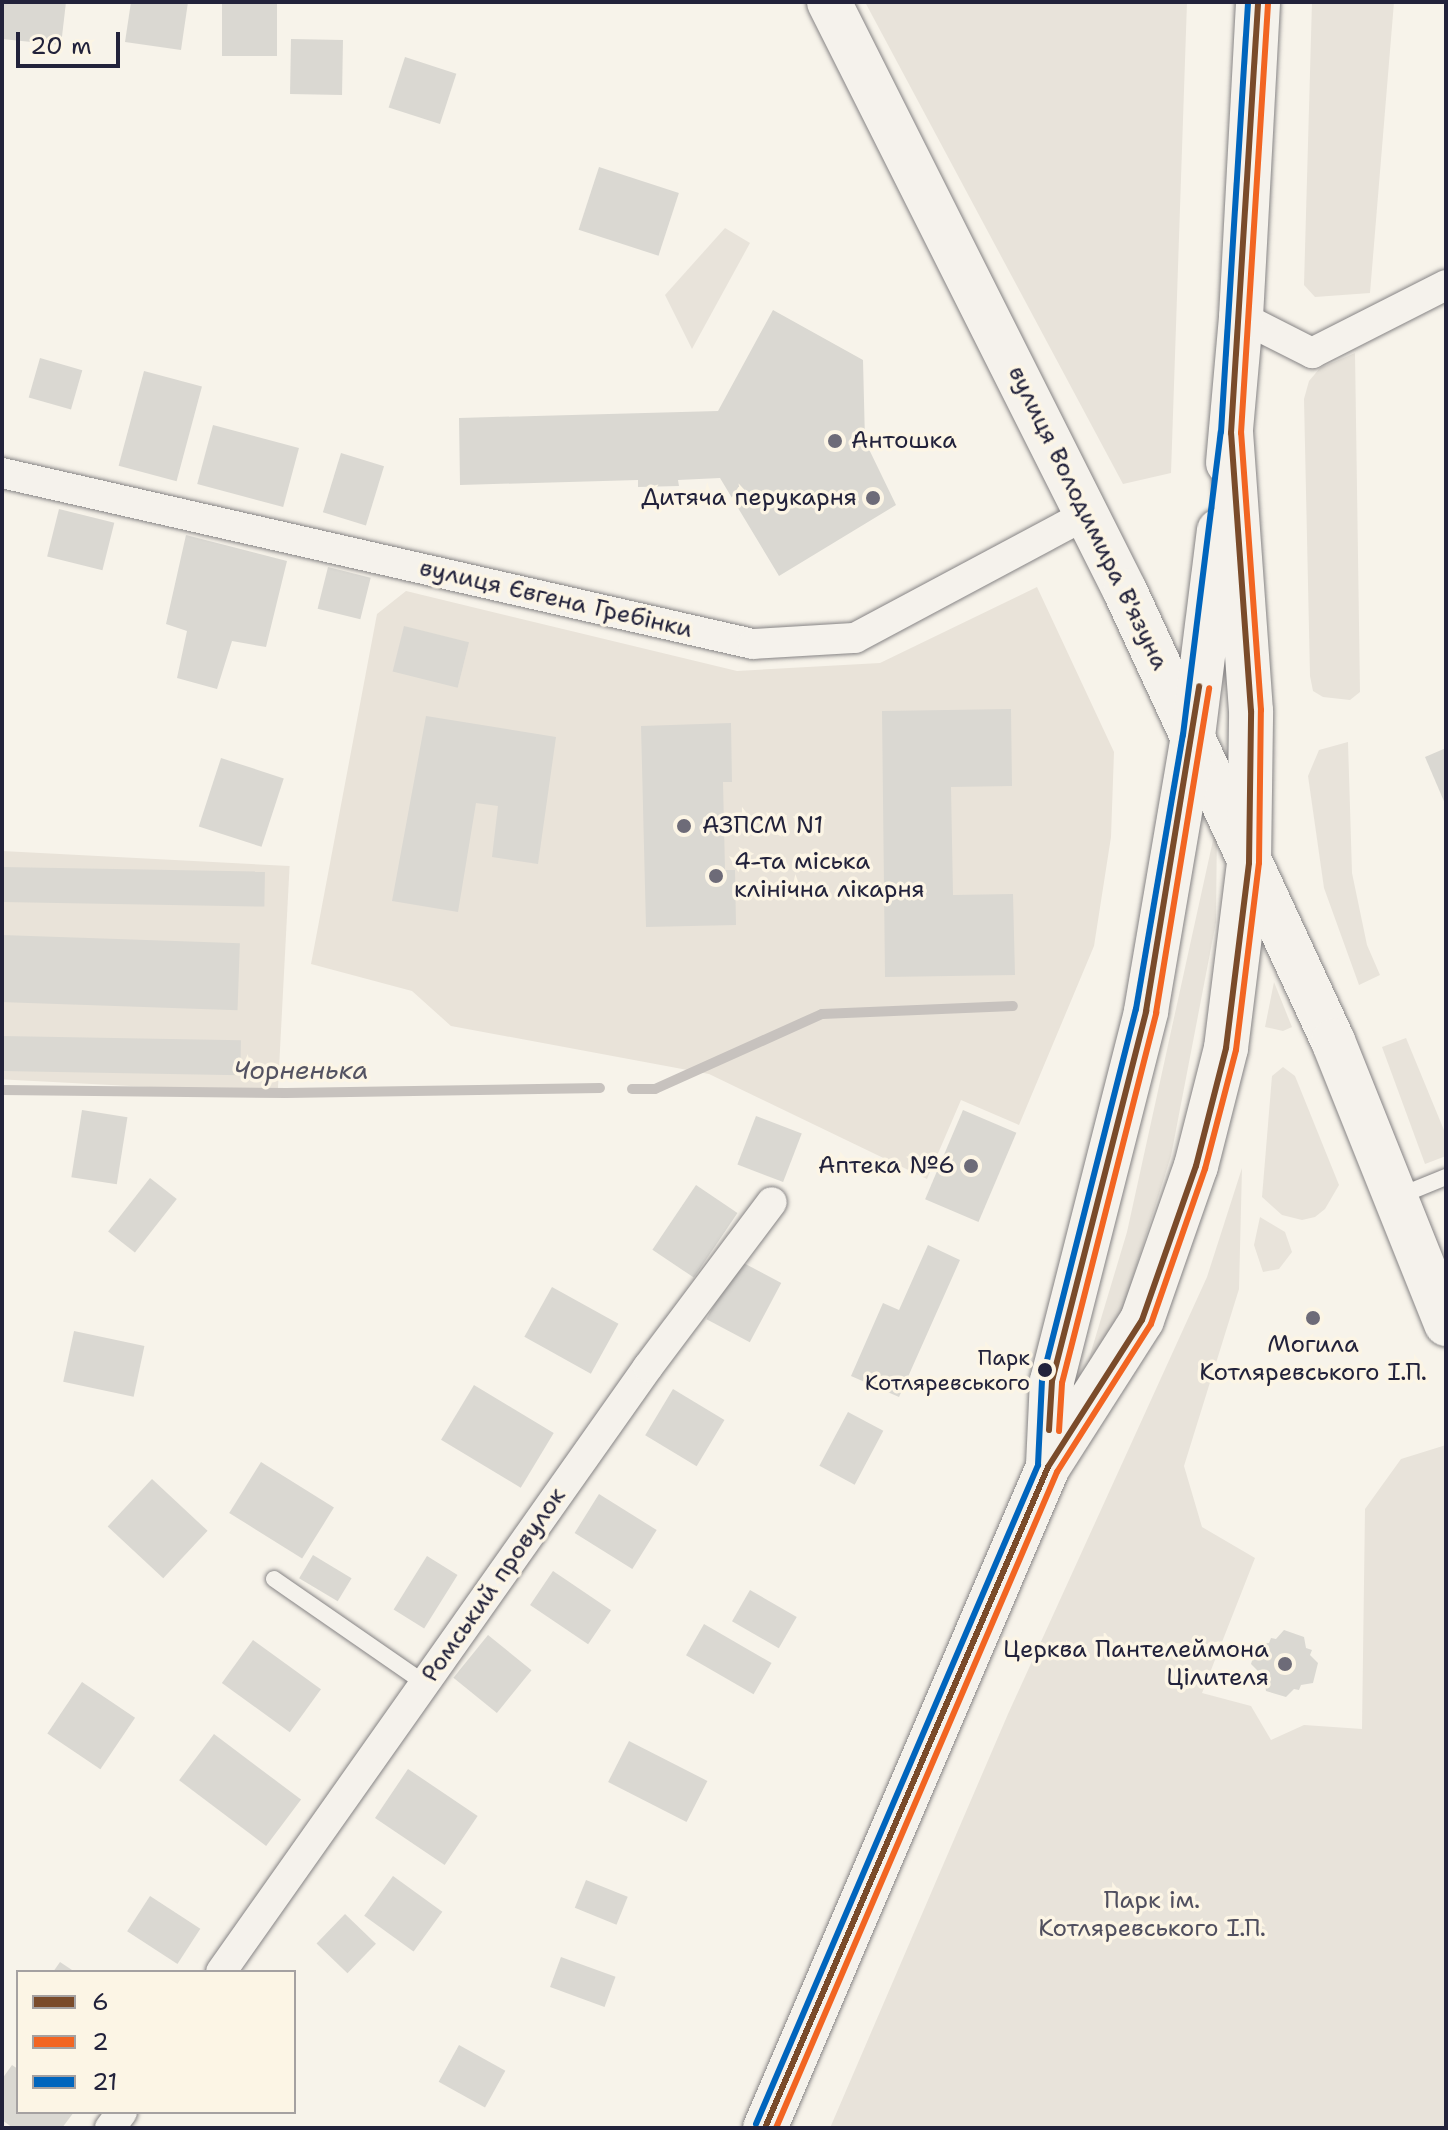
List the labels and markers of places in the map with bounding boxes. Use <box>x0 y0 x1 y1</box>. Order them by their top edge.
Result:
place label: Антошка <box>851 427 957 455</box>
marker: Антошка <box>826 432 844 450</box>
place label: Дитяча перукарня <box>641 484 857 512</box>
marker: Дитяча перукарня <box>864 489 882 507</box>
place label: АЗПСМ N1 <box>702 812 823 840</box>
marker: АЗПСМ N1 <box>673 815 695 837</box>
place label: 4-та міська клінічна лікарня <box>734 848 925 904</box>
marker: 4-та міська клінічна лікарня <box>705 865 727 887</box>
place label: Аптека №6 <box>818 1152 955 1180</box>
marker: Аптека №6 <box>962 1157 980 1175</box>
marker: Могила Котляревського І.П. <box>1304 1309 1322 1327</box>
place label: Могила Котляревського І.П. <box>1199 1331 1427 1387</box>
place label: Парк Котляревського <box>865 1344 1030 1396</box>
marker: Парк Котляревського <box>1037 1362 1053 1378</box>
place label: Церква Пантелеймона Цілителя <box>1003 1636 1269 1692</box>
marker: Церква Пантелеймона Цілителя <box>1276 1655 1294 1673</box>

